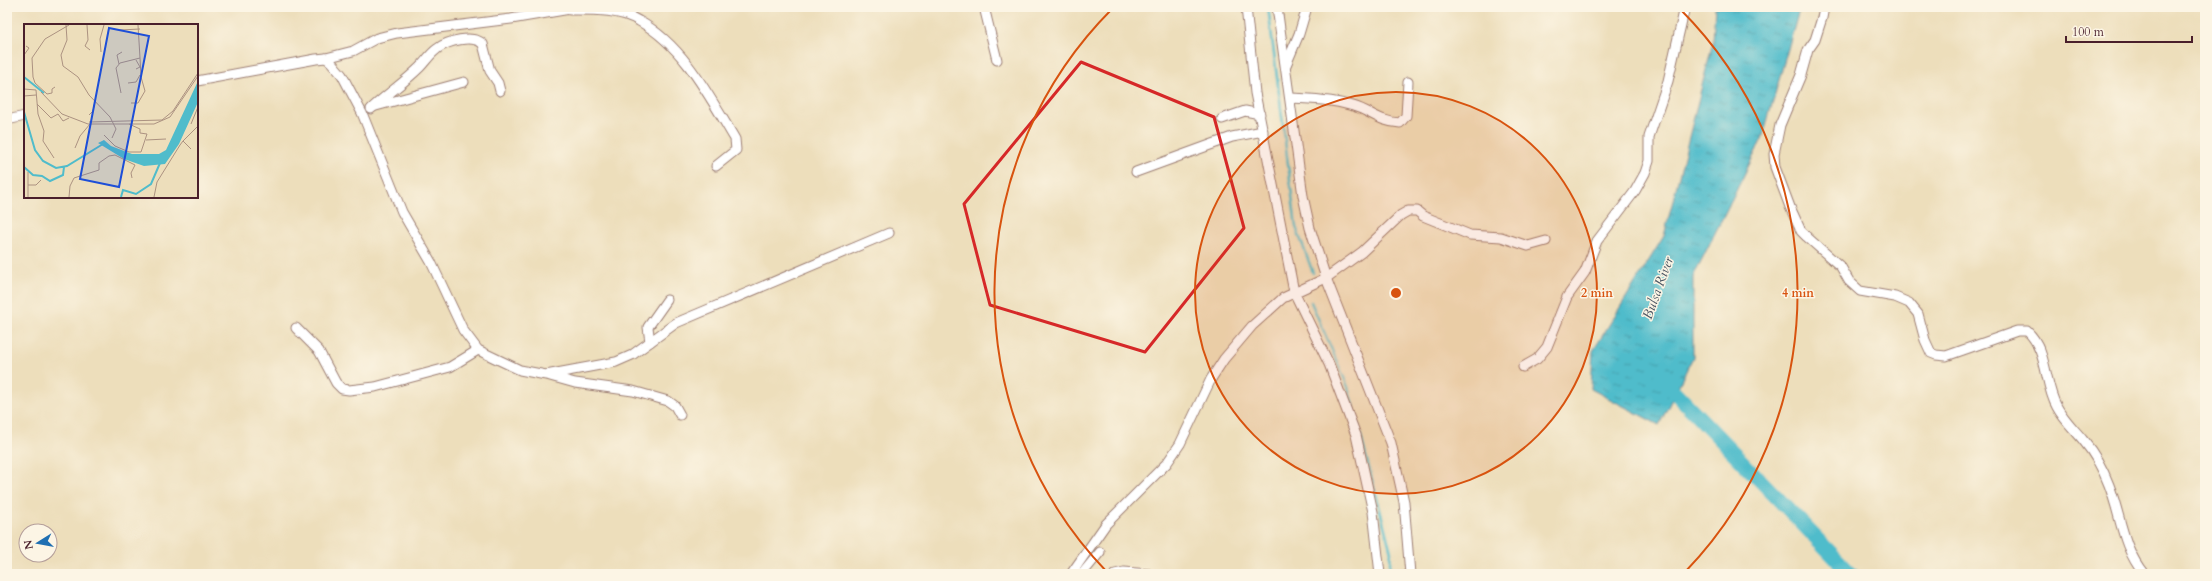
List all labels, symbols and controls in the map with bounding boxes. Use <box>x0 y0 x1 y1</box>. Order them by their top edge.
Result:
scale bar <box>2066 18 2192 44</box>
inset map <box>24 24 198 198</box>
text: 100 m <box>2072 24 2105 40</box>
water label: Bulsa River <box>1638 254 1678 322</box>
text: 2 min <box>1581 285 1613 301</box>
text: 4 min <box>1782 285 1814 301</box>
centre of rings <box>1389 286 1403 300</box>
north arrow <box>18 523 58 563</box>
text: N <box>20 538 37 551</box>

